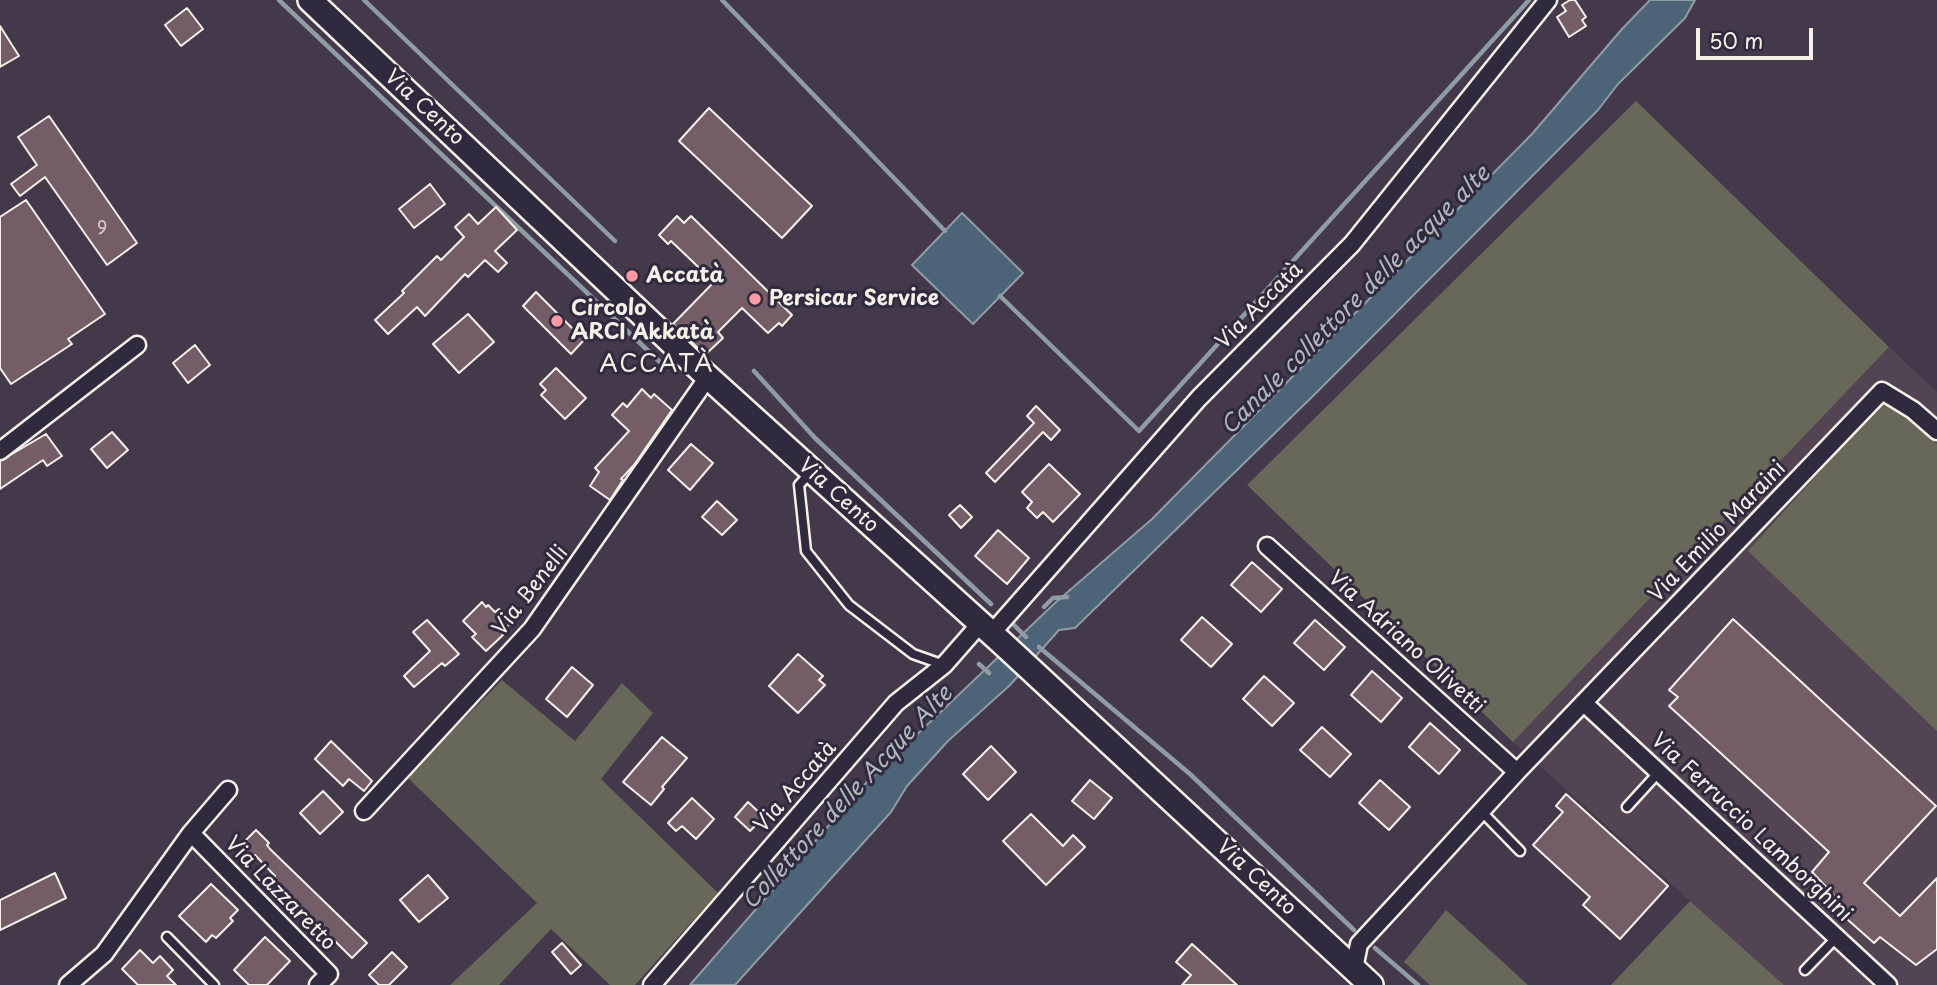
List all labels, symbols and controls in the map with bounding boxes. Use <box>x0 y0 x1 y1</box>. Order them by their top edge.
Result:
scale bar <box>1699 14 1816 58</box>
text: 50 m <box>1709 24 1763 56</box>
street label: Via Cento <box>379 65 469 151</box>
water label: Canale collettore delle acque alte <box>1216 161 1496 441</box>
house number: 9 <box>97 218 107 240</box>
street label: Via Accatà <box>1211 257 1309 355</box>
place label: Accatà <box>646 263 724 289</box>
marker: Accatà <box>624 268 640 284</box>
place label: Persicar Service <box>769 286 939 312</box>
marker: Persicar Service <box>747 291 763 307</box>
place label: Circolo ARCI Akkatà <box>571 296 714 346</box>
marker: Circolo ARCI Akkatà <box>549 313 565 329</box>
district label: ACCATÀ <box>600 351 714 379</box>
street label: Via Cento <box>793 453 883 539</box>
street label: Via Emilio Maraini <box>1644 456 1792 608</box>
street label: Via Benelli <box>488 541 574 641</box>
street label: Via Adriano Olivetti <box>1323 566 1489 720</box>
water label: Collettore delle Acque Alte <box>737 681 959 915</box>
street label: Via Ferruccio Lamborghini <box>1645 728 1857 928</box>
street label: Via Accatà <box>750 736 842 838</box>
street label: Via Lazzaretto <box>219 832 341 956</box>
street label: Via Cento <box>1211 835 1301 921</box>

